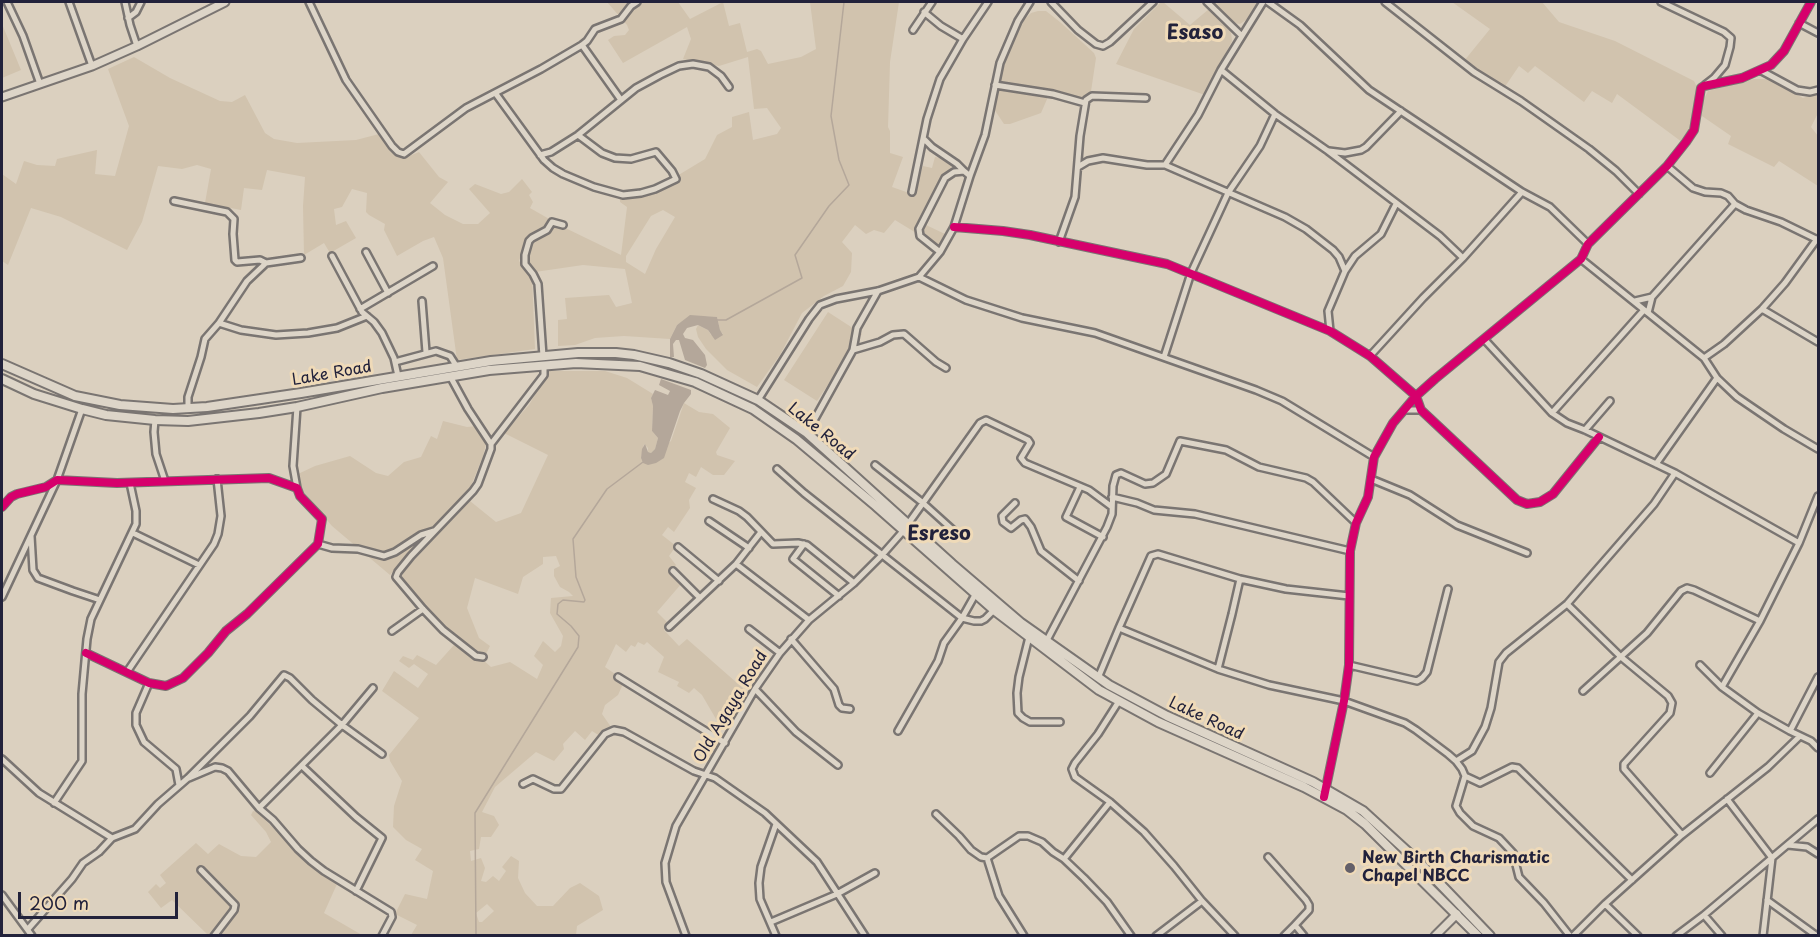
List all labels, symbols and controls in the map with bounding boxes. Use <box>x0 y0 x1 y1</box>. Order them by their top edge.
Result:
district label: Esaso <box>1167 21 1223 45</box>
street label: Lake Road <box>291 358 373 390</box>
street label: Lake Road <box>784 399 858 465</box>
district label: Esreso <box>907 522 971 546</box>
street label: Old Agaya Road <box>690 648 772 766</box>
street label: Lake Road <box>1165 693 1247 745</box>
place label: New Birth Charismatic Chapel NBCC <box>1362 849 1550 887</box>
marker: New Birth Charismatic Chapel NBCC <box>1343 861 1357 875</box>
scale bar <box>21 880 182 918</box>
text: 200 m <box>29 889 89 916</box>

